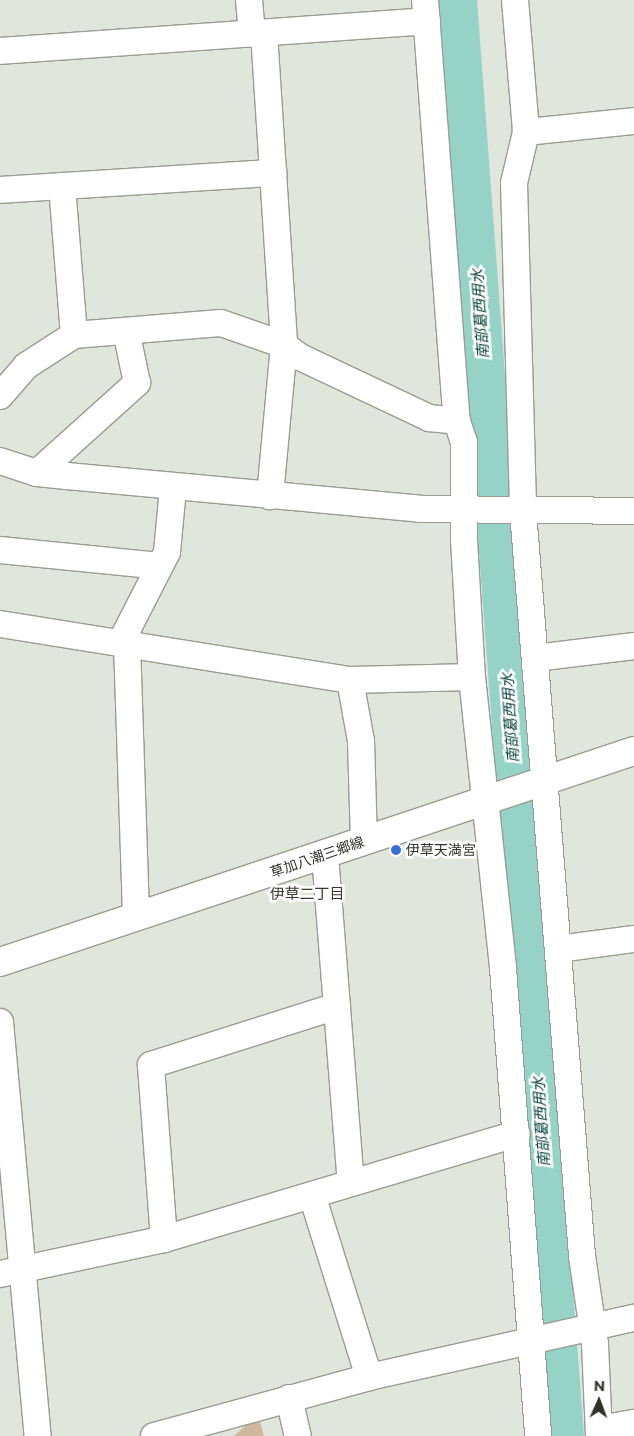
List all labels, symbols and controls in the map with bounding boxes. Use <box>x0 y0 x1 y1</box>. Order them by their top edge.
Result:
water label: 南部葛西用水 <box>468 268 492 360</box>
water label: 南部葛西用水 <box>498 672 522 764</box>
street label: 草加八潮三郷線 <box>268 833 366 881</box>
place label: 伊草天満宮 <box>406 842 476 858</box>
marker: 伊草天満宮 <box>390 844 402 856</box>
district label: 伊草二丁目 <box>270 885 344 903</box>
water label: 南部葛西用水 <box>529 1076 553 1168</box>
north arrow <box>574 1376 624 1426</box>
text: N <box>594 1377 605 1395</box>

